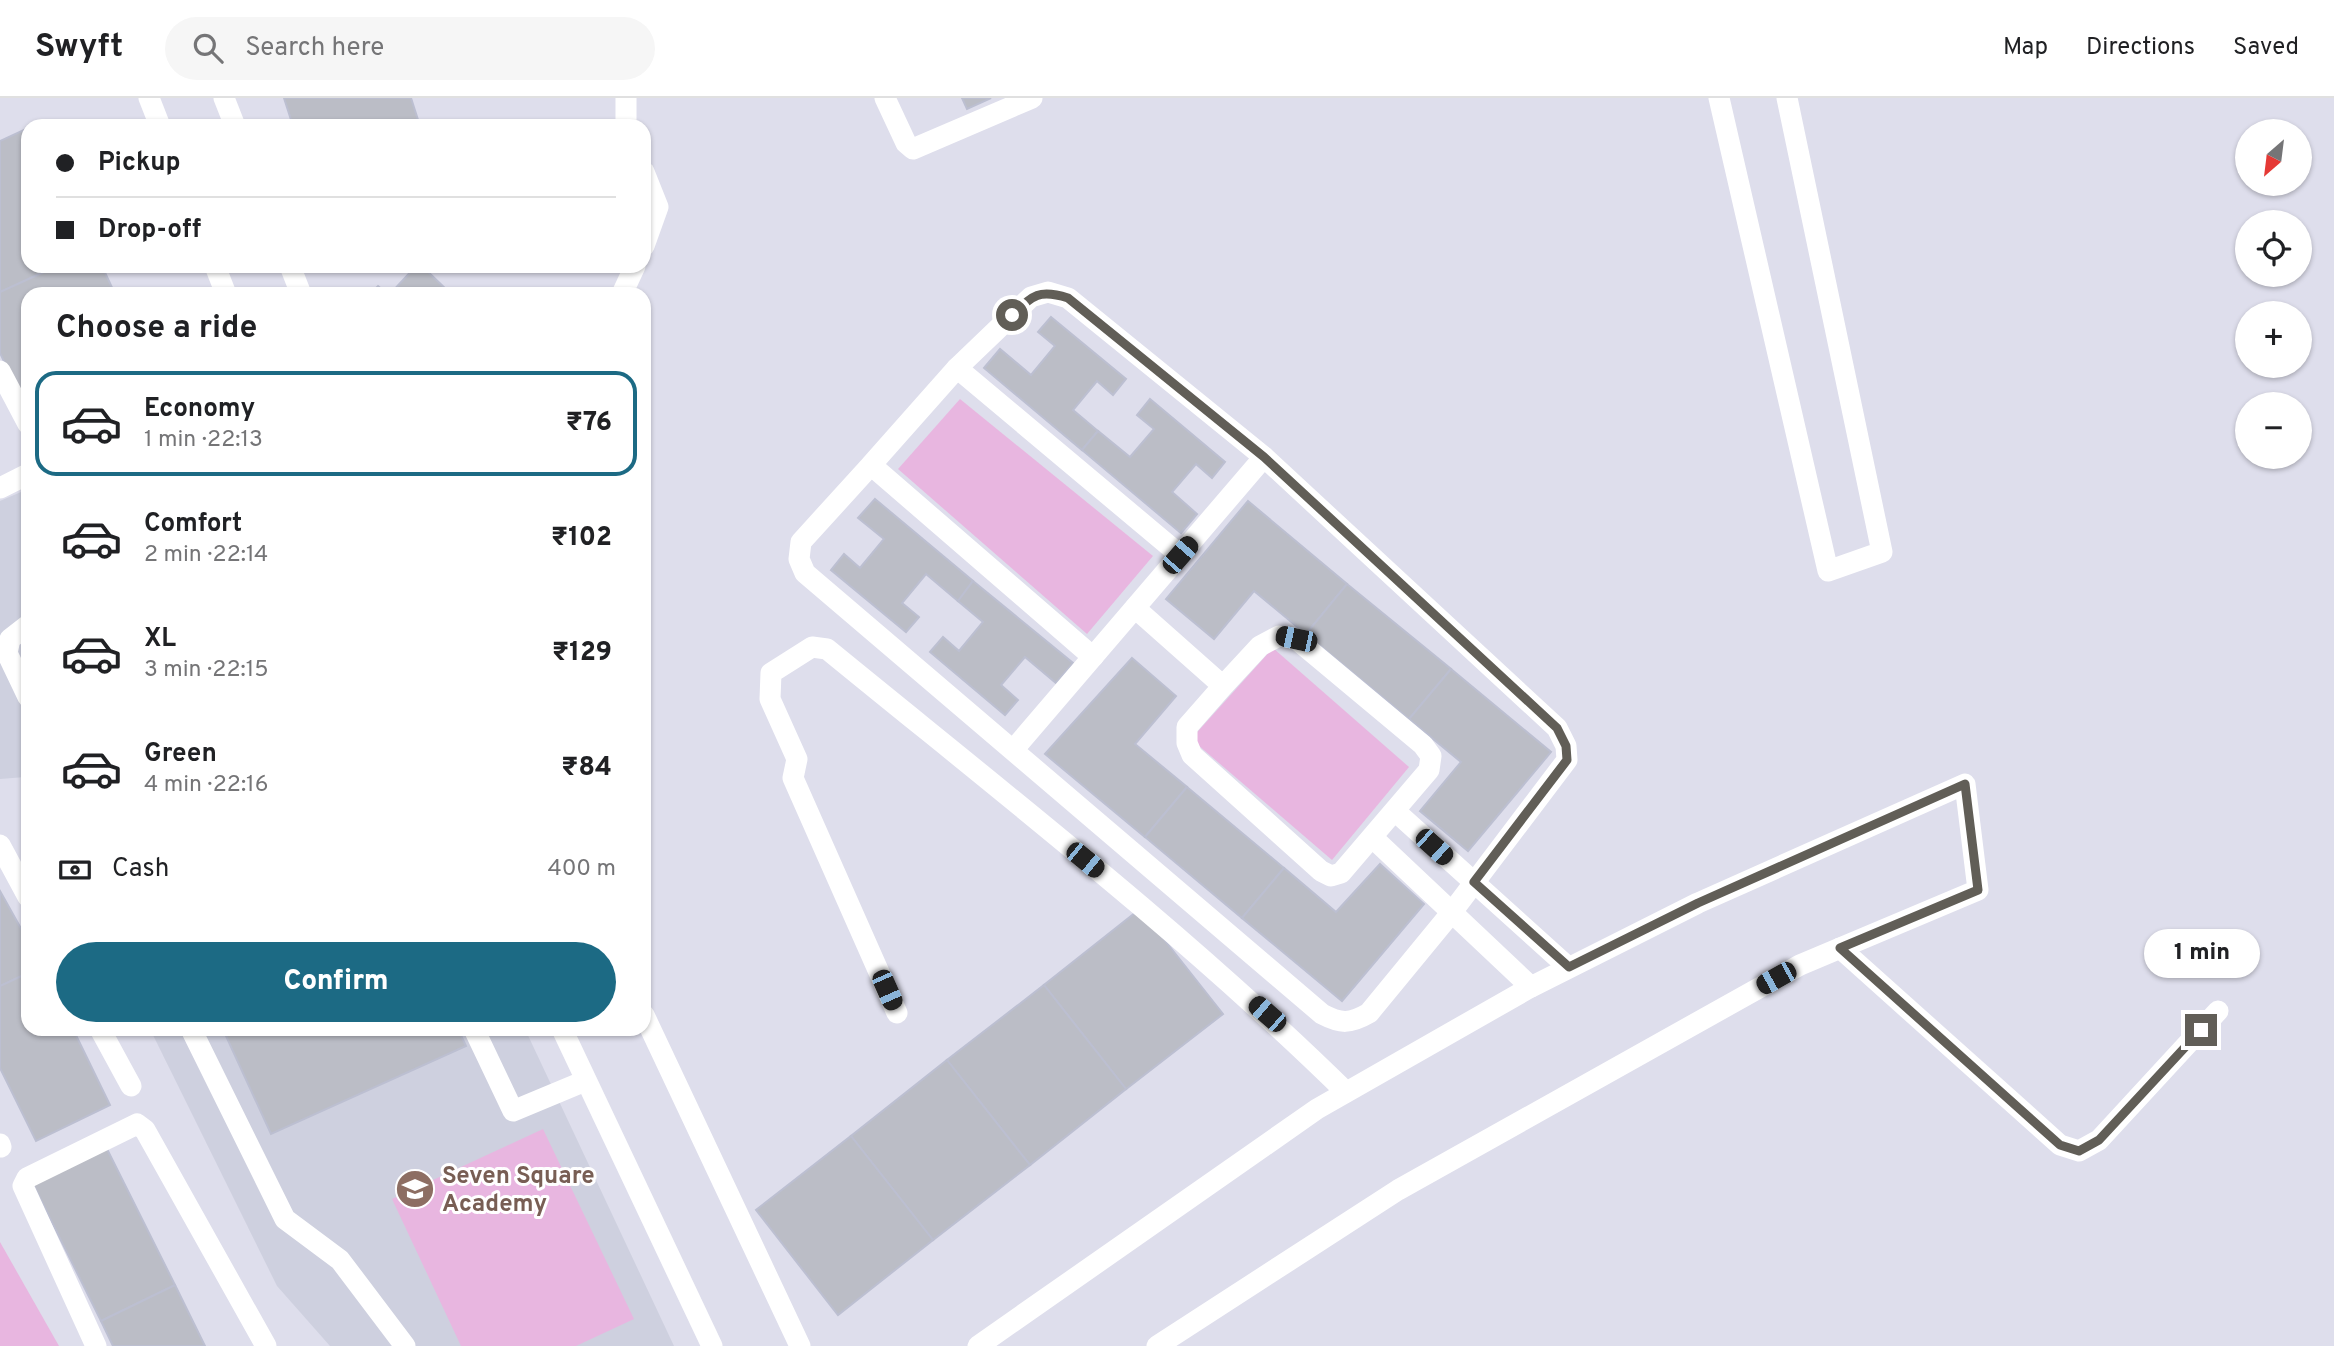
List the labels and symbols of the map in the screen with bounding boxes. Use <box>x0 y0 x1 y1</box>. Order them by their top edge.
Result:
north arrow <box>2235 119 2312 196</box>
route start <box>996 299 1028 331</box>
car <box>1159 532 1202 578</box>
car <box>1274 624 1319 654</box>
car <box>1412 825 1457 869</box>
car <box>1063 839 1108 881</box>
callout: 1 min <box>2143 928 2259 978</box>
car <box>1753 959 1800 997</box>
car <box>869 967 906 1013</box>
car <box>1245 992 1290 1036</box>
route end <box>2185 1014 2217 1046</box>
place label: Seven Square Academy <box>442 1162 595 1220</box>
school or university icon: Seven Square Academy <box>394 1168 436 1210</box>

